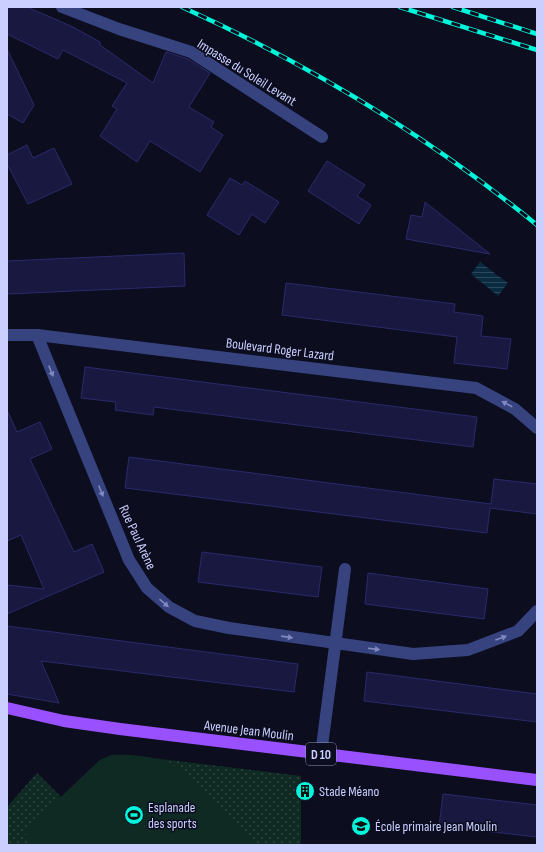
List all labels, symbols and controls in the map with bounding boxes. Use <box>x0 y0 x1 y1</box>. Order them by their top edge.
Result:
street label: Impasse du Soleil Levant <box>194 35 299 110</box>
street label: Boulevard Roger Lazard <box>225 334 335 365</box>
one-way arrow <box>49 365 55 377</box>
one-way arrow <box>501 401 512 407</box>
one-way arrow <box>98 485 104 496</box>
street label: Rue Paul Arène <box>115 502 160 572</box>
one-way arrow <box>158 598 169 607</box>
one-way arrow <box>281 634 293 640</box>
one-way arrow <box>496 634 508 640</box>
one-way arrow <box>368 646 380 652</box>
street label: Avenue Jean Moulin <box>202 716 295 744</box>
road number: D 10 <box>306 743 336 765</box>
building icon: Stade Méano <box>294 780 316 802</box>
place label: Stade Méano <box>319 783 380 800</box>
place label: Esplanade des sports <box>148 799 197 832</box>
sports icon: Esplanade des sports <box>123 804 145 826</box>
school or university icon: École primaire Jean Moulin <box>350 815 372 837</box>
place label: École primaire Jean Moulin <box>375 818 497 835</box>

